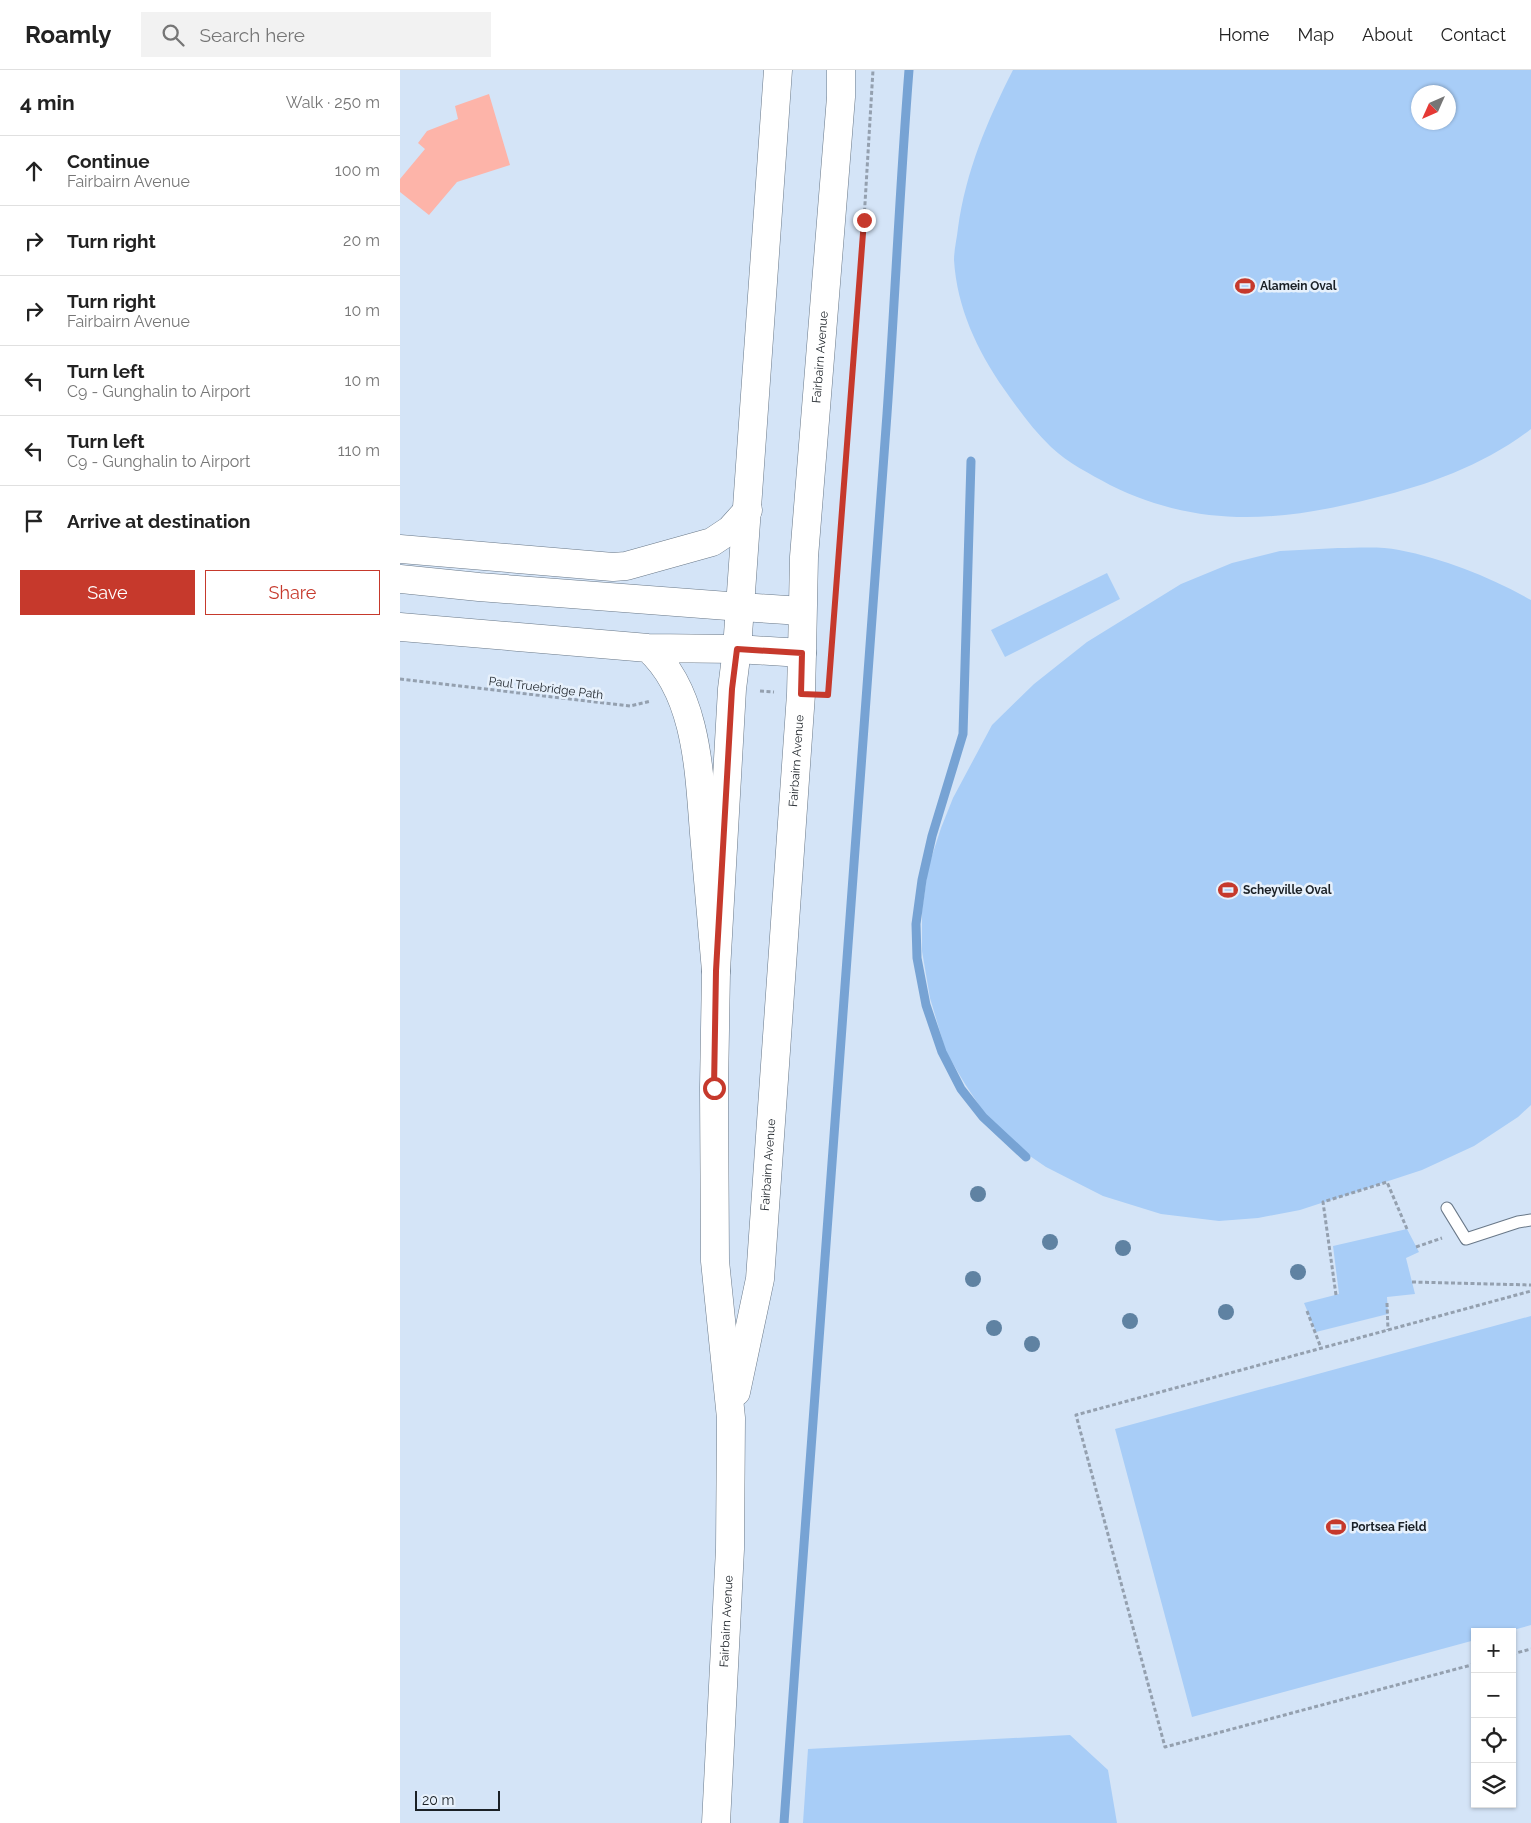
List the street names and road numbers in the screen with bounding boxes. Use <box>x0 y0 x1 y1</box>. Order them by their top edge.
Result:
street label: Fairbairn Avenue <box>809 311 831 404</box>
street label: Paul Truebridge Path <box>488 674 604 702</box>
street label: Fairbairn Avenue <box>786 714 807 807</box>
street label: Fairbairn Avenue <box>758 1118 778 1211</box>
street label: Fairbairn Avenue <box>717 1575 736 1668</box>

